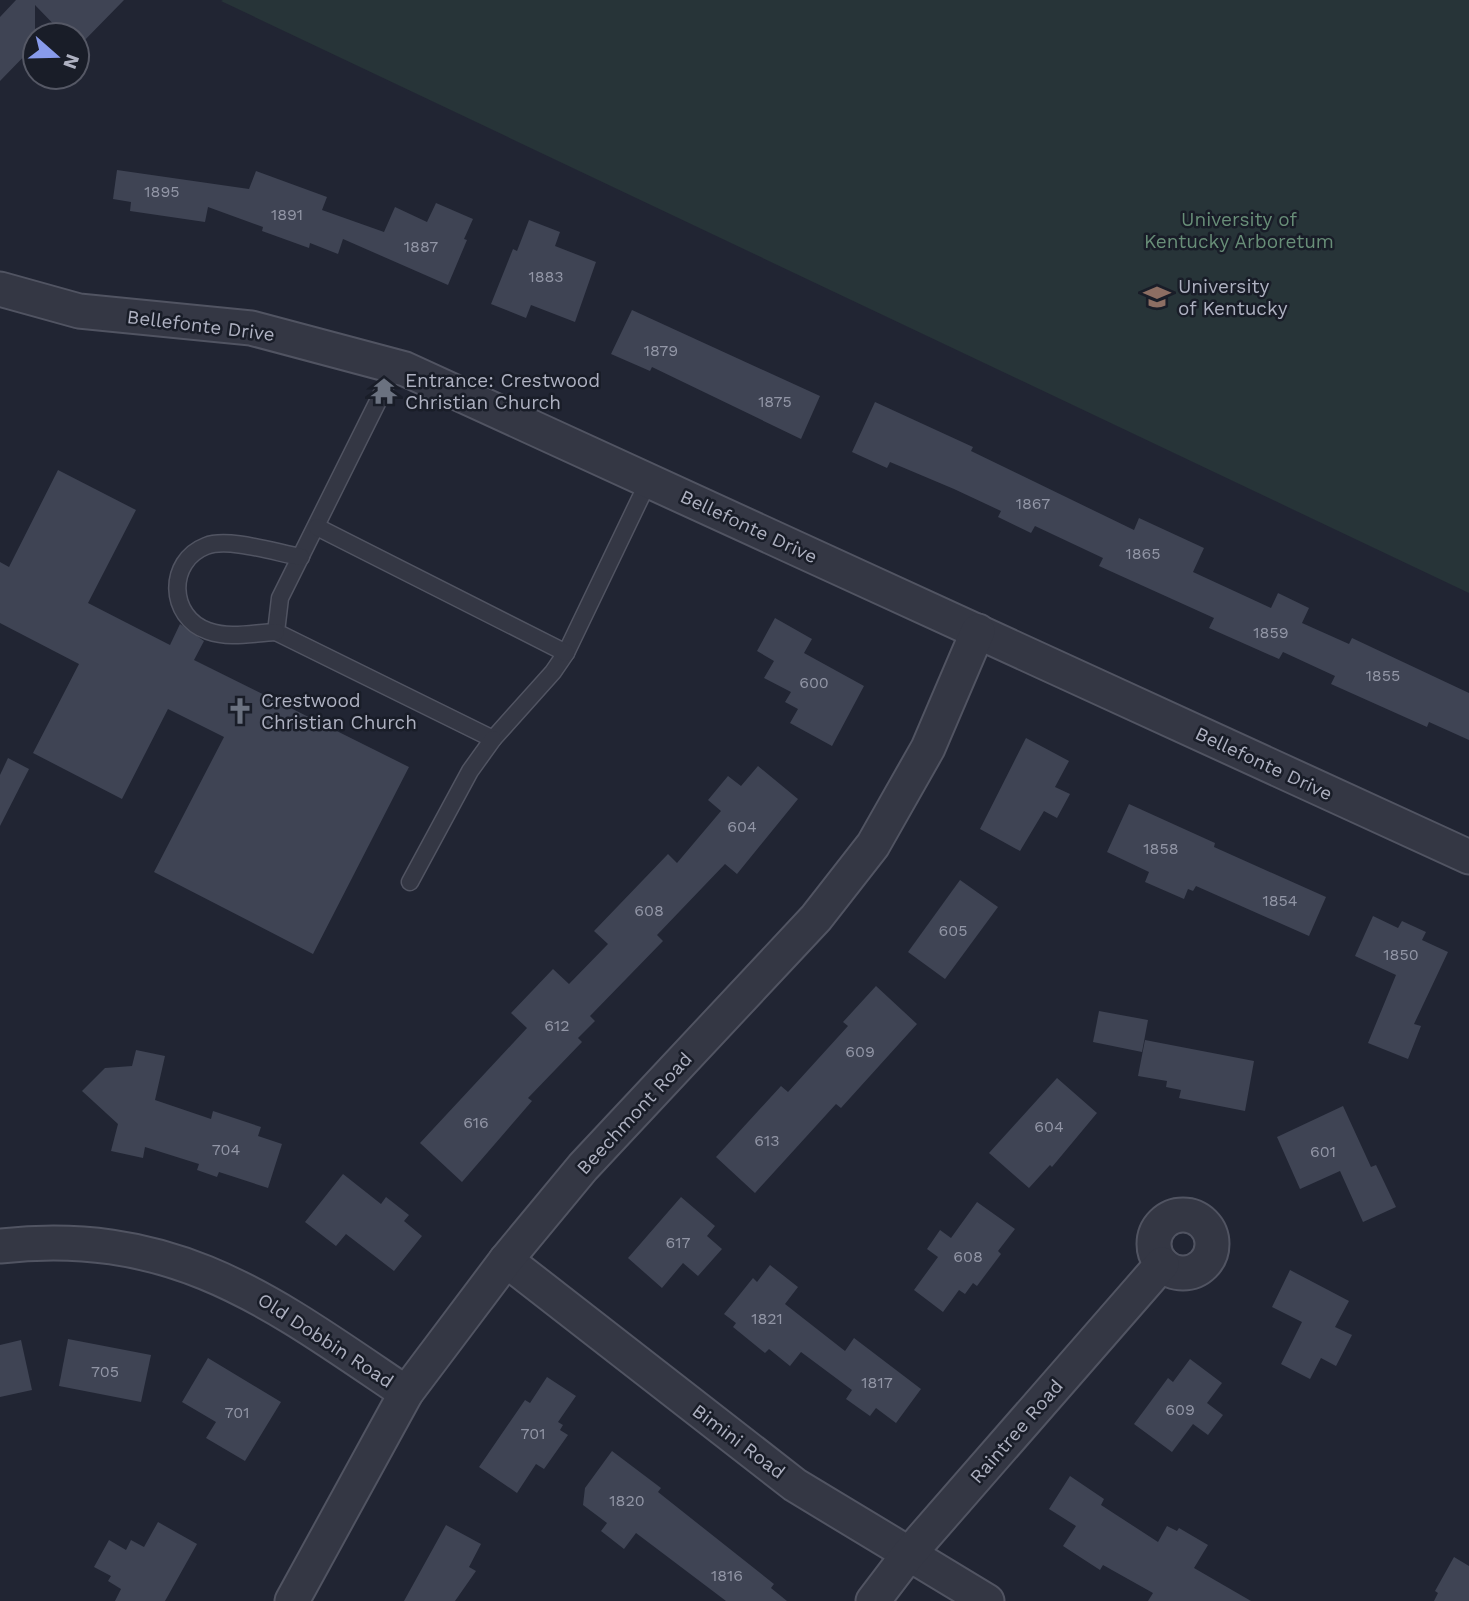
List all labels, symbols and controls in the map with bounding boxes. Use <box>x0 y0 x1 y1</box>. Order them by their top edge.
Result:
north arrow <box>21 21 91 91</box>
text: N <box>58 51 85 72</box>
house number: 1895 <box>144 182 180 201</box>
house number: 1891 <box>271 205 303 224</box>
park label: University of Kentucky Arboretum <box>1144 208 1334 253</box>
house number: 1887 <box>404 237 438 256</box>
house number: 1883 <box>529 267 563 286</box>
place label: University of Kentucky <box>1178 275 1288 320</box>
school or university icon: University of Kentucky <box>1142 282 1172 312</box>
street label: Bellefonte Drive <box>126 305 276 346</box>
house number: 1879 <box>644 341 678 360</box>
place label: Entrance: Crestwood Christian Church <box>405 369 600 414</box>
temple icon: Entrance: Crestwood Christian Church <box>369 376 399 406</box>
house number: 1875 <box>758 392 792 411</box>
street label: Bellefonte Drive <box>677 485 821 568</box>
house number: 1867 <box>1016 494 1050 513</box>
house number: 1865 <box>1125 544 1161 563</box>
house number: 1859 <box>1253 623 1289 642</box>
house number: 1855 <box>1366 666 1400 685</box>
house number: 600 <box>799 673 829 692</box>
place label: Crestwood Christian Church <box>261 689 417 734</box>
church icon: Crestwood Christian Church <box>225 696 255 726</box>
street label: Bellefonte Drive <box>1192 722 1336 805</box>
house number: 604 <box>727 817 757 836</box>
house number: 1858 <box>1143 839 1179 858</box>
house number: 1854 <box>1262 891 1298 910</box>
house number: 608 <box>634 901 664 920</box>
house number: 605 <box>939 921 968 940</box>
house number: 1850 <box>1383 945 1419 964</box>
house number: 612 <box>544 1016 570 1035</box>
house number: 609 <box>845 1042 875 1061</box>
street label: Beechmont Road <box>572 1047 697 1179</box>
house number: 616 <box>463 1113 489 1132</box>
house number: 604 <box>1034 1117 1064 1136</box>
house number: 613 <box>754 1131 780 1150</box>
house number: 704 <box>212 1140 240 1159</box>
house number: 601 <box>1310 1142 1336 1161</box>
house number: 617 <box>666 1233 690 1252</box>
house number: 608 <box>953 1247 983 1266</box>
street label: Old Dobbin Road <box>254 1288 398 1393</box>
house number: 1821 <box>751 1309 783 1328</box>
house number: 705 <box>91 1362 119 1381</box>
house number: 1817 <box>861 1373 893 1392</box>
street label: Raintree Road <box>965 1375 1068 1488</box>
street label: Bimini Road <box>688 1399 790 1484</box>
house number: 609 <box>1165 1400 1195 1419</box>
house number: 701 <box>225 1403 249 1422</box>
house number: 701 <box>521 1424 545 1443</box>
house number: 1820 <box>609 1491 645 1510</box>
house number: 1816 <box>711 1566 743 1585</box>

